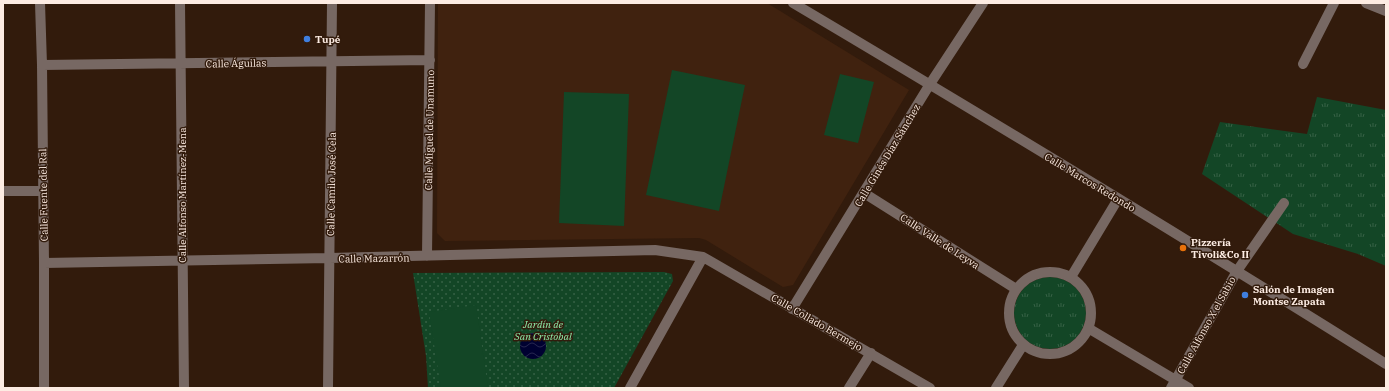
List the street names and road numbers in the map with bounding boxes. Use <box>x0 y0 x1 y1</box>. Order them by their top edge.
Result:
street label: Calle Águilas <box>206 56 266 71</box>
street label: Calle Miguel de Unamuno <box>422 69 437 190</box>
street label: Calle Ginés Díaz Sánchez <box>852 102 923 209</box>
street label: Calle Alfonso Martínez-Mena <box>176 127 189 263</box>
street label: Calle Camilo José Cela <box>324 131 339 236</box>
street label: Calle Fuente del Ral <box>36 149 51 241</box>
street label: Calle Marcos Redondo <box>1042 150 1138 215</box>
street label: Calle Valle de Leyva <box>898 211 982 272</box>
street label: Calle Mazarrón <box>338 251 410 266</box>
street label: Calle Alfonso X el Sabio <box>1174 274 1239 376</box>
street label: Calle Collado Bermejo <box>769 291 865 354</box>

